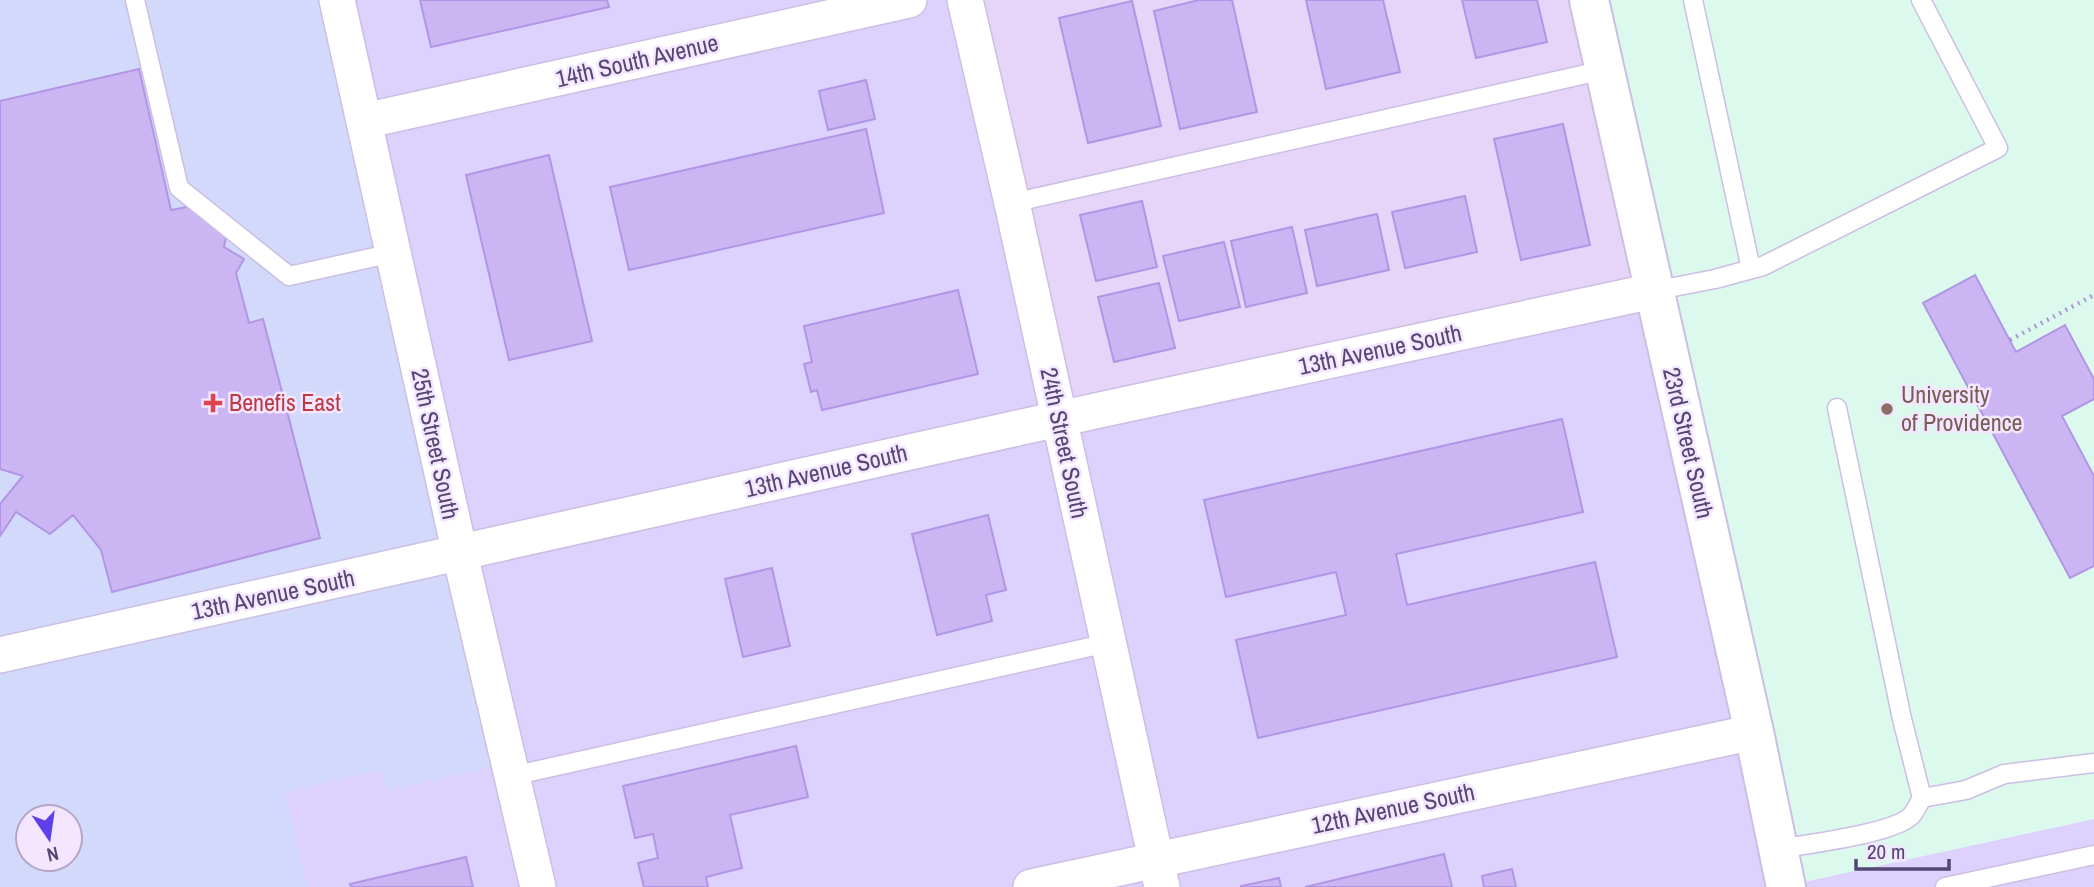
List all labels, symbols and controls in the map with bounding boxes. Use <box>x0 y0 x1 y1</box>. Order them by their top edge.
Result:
street label: 14th South Avenue <box>552 26 721 94</box>
street label: 13th Avenue South <box>1295 316 1464 382</box>
street label: 23rd Street South <box>1656 364 1722 522</box>
street label: 24th Street South <box>1033 365 1097 521</box>
street label: 25th Street South <box>404 366 468 522</box>
place label: University of Providence <box>1901 378 2022 438</box>
place label: Benefis East <box>229 386 341 418</box>
marker: Benefis East <box>203 393 223 413</box>
marker: University of Providence <box>1879 401 1895 417</box>
street label: 13th Avenue South <box>741 436 910 504</box>
street label: 13th Avenue South <box>188 561 357 627</box>
street label: 12th Avenue South <box>1308 775 1477 841</box>
north arrow <box>14 803 84 873</box>
scale bar <box>1856 828 1949 872</box>
text: 20 m <box>1867 837 1905 866</box>
text: N <box>44 841 61 868</box>

